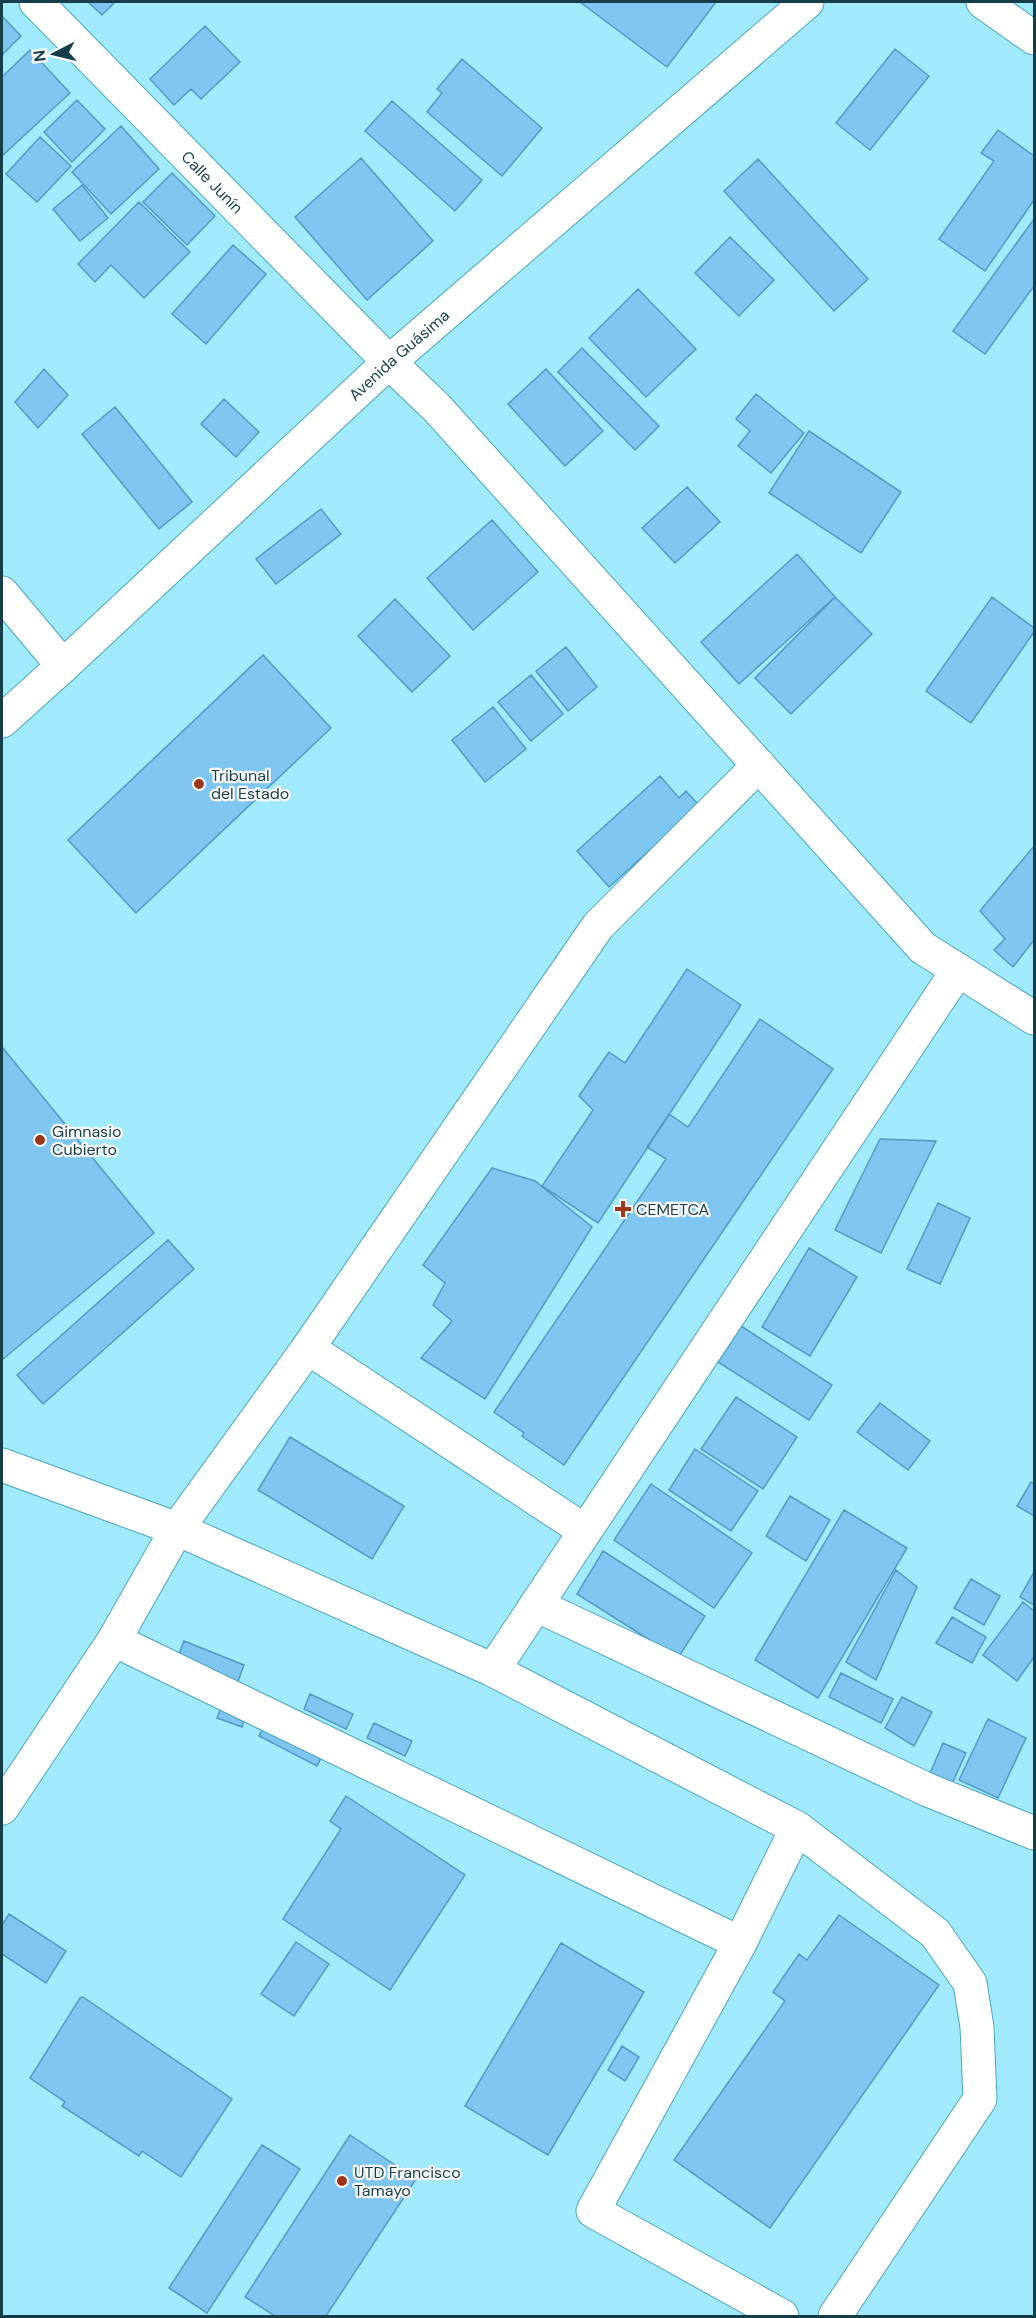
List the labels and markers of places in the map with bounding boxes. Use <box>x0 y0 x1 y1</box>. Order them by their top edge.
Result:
place label: Tribunal del Estado <box>211 765 289 804</box>
marker: Tribunal del Estado <box>192 777 206 791</box>
place label: Gimnasio Cubierto <box>52 1121 121 1160</box>
marker: Gimnasio Cubierto <box>33 1133 47 1147</box>
place label: CEMETCA <box>636 1199 710 1220</box>
marker: CEMETCA <box>614 1200 632 1218</box>
place label: UTD Francisco Tamayo <box>354 2162 461 2201</box>
marker: UTD Francisco Tamayo <box>335 2174 349 2188</box>

